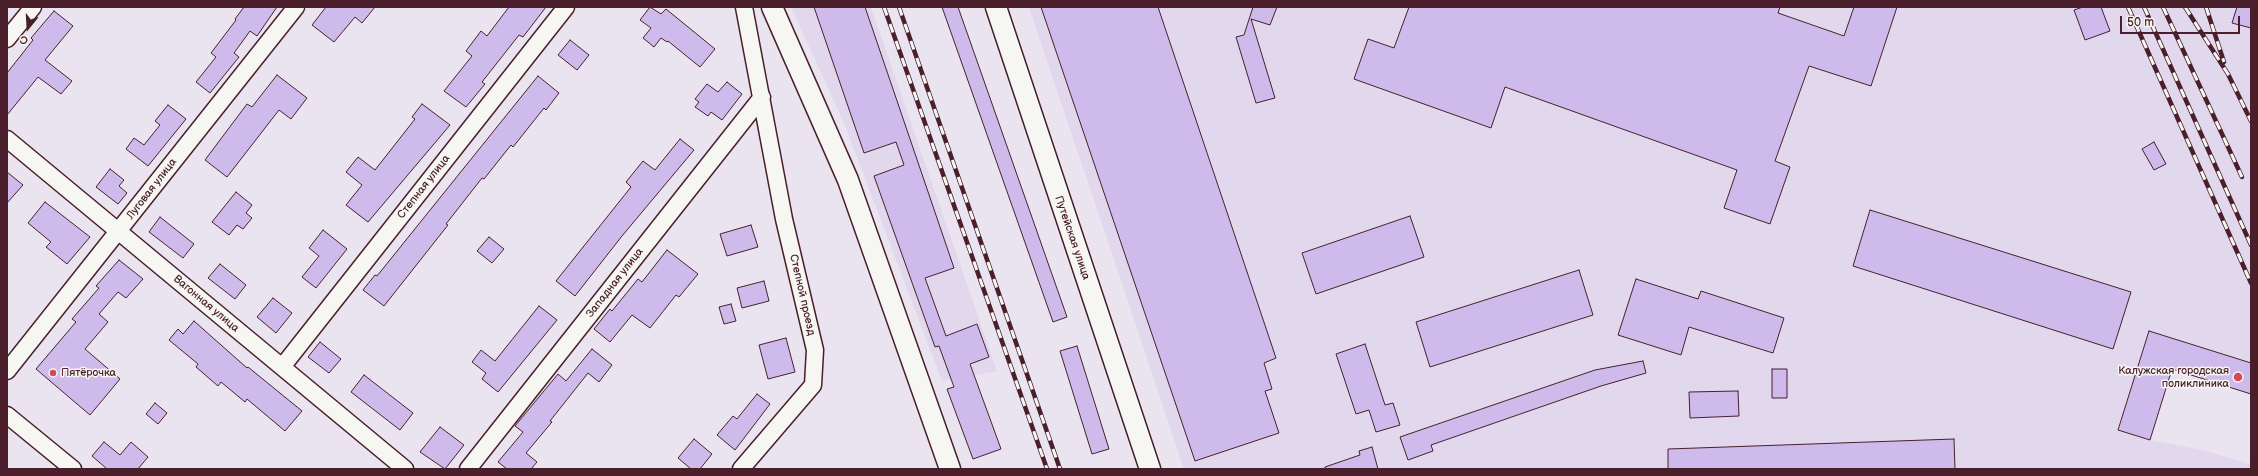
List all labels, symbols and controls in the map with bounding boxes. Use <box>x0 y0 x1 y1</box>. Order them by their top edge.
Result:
north arrow <box>8 8 48 48</box>
scale bar <box>2122 8 2242 34</box>
text: 50 m <box>2127 15 2154 30</box>
text: С <box>18 33 30 47</box>
street label: Степная улица <box>395 152 453 222</box>
street label: Луговая улица <box>124 156 180 222</box>
street label: Путейская улица <box>1051 194 1093 282</box>
street label: Западная улица <box>584 246 646 320</box>
street label: Степной проезд <box>786 253 818 337</box>
street label: Вагонная улица <box>170 273 242 335</box>
place label: Калужская городская поликлиника <box>2118 364 2229 390</box>
place label: Пятёрочка <box>61 366 116 380</box>
marker: Пятёрочка <box>48 368 58 378</box>
marker: Калужская городская поликлиника <box>2232 371 2244 383</box>

